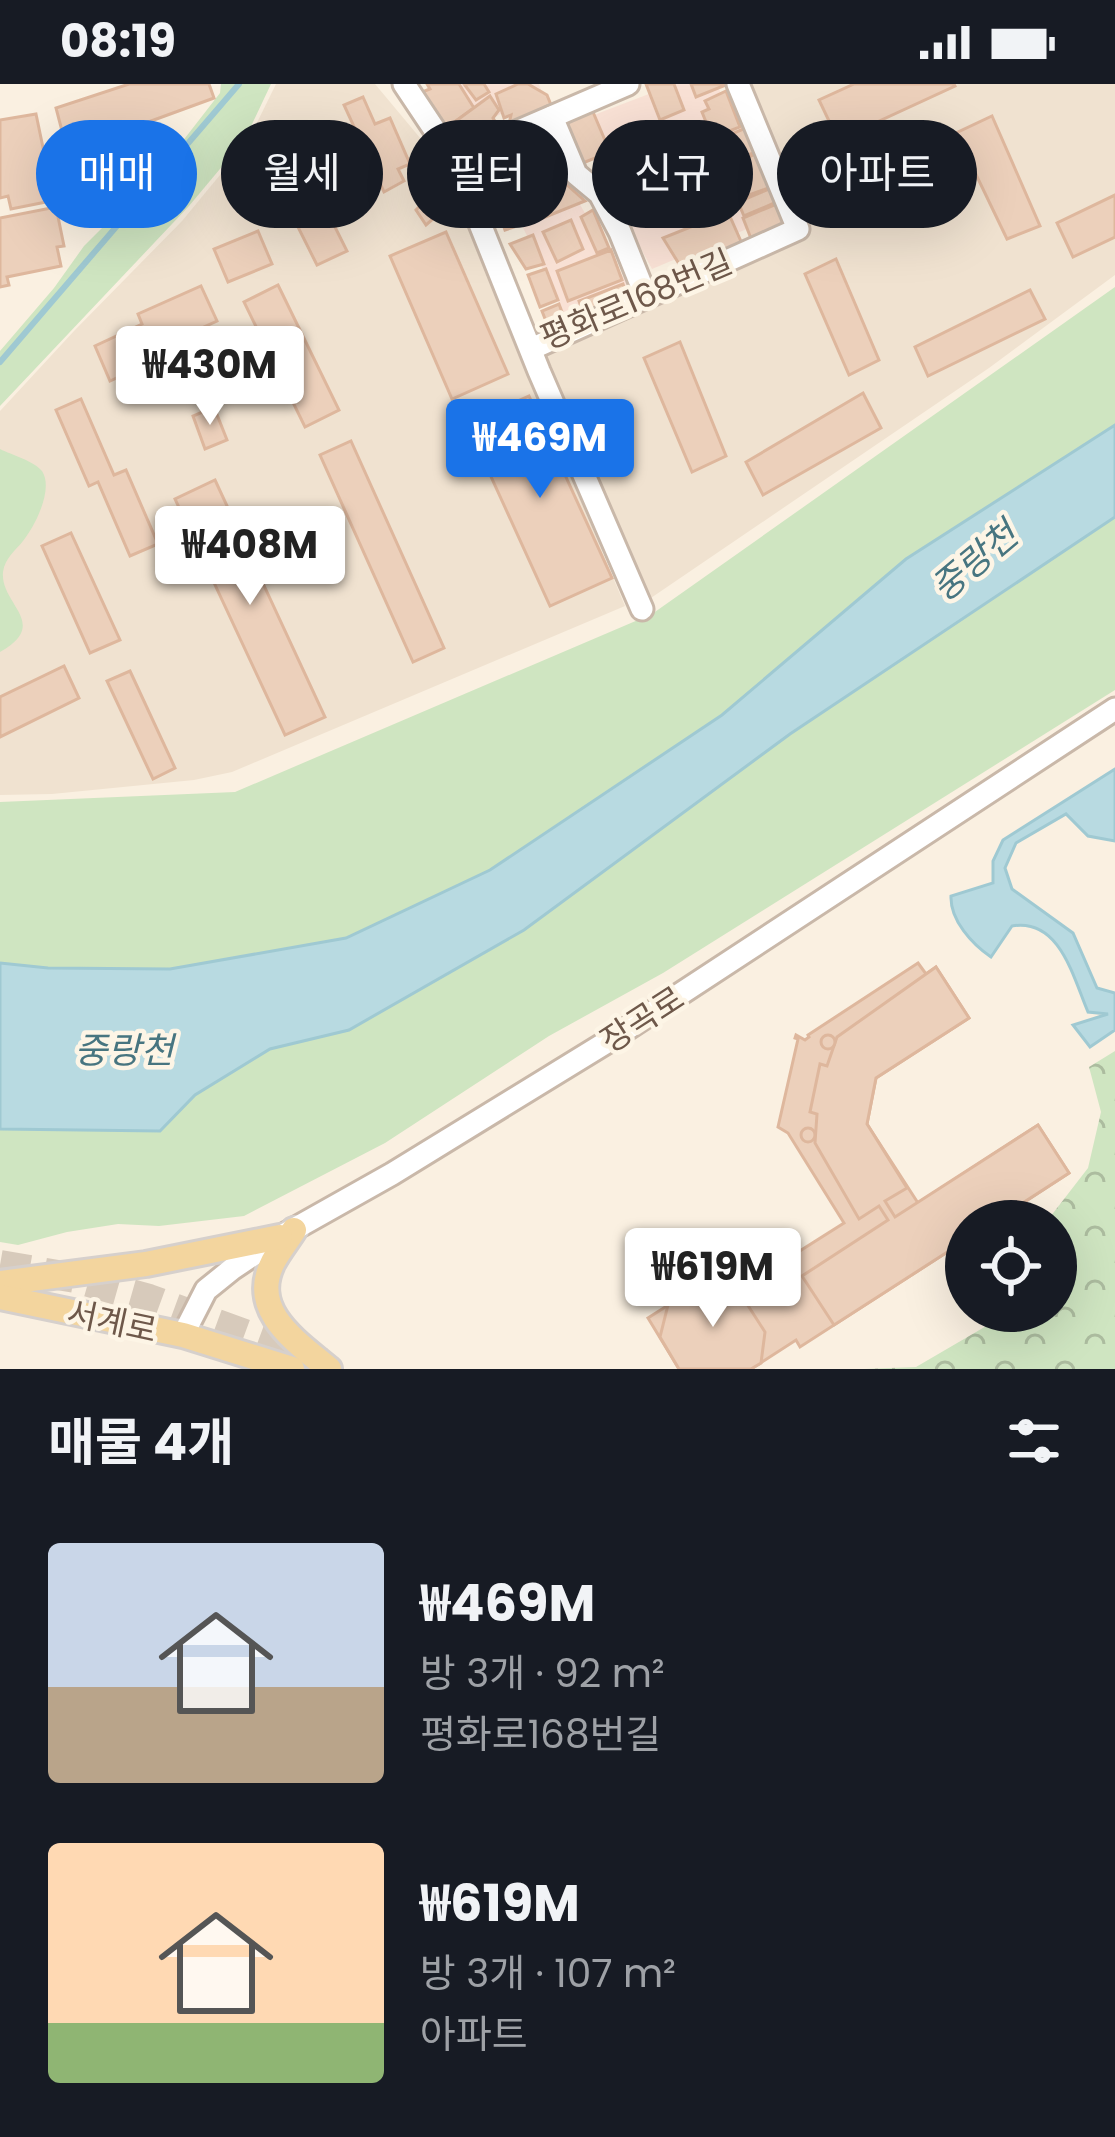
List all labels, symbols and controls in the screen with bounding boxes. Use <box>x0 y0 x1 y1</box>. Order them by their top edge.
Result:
text: 08:19 <box>60 10 176 73</box>
chip: 매매 <box>36 120 197 228</box>
chip: 월세 <box>221 120 383 228</box>
chip: 필터 <box>407 120 568 228</box>
chip: 신규 <box>592 120 753 228</box>
chip: 아파트 <box>777 120 977 228</box>
street label: 평화로168번길 <box>533 238 739 361</box>
pin: ₩430M <box>126 326 294 428</box>
text: ₩430M <box>143 337 277 392</box>
pin: ₩469M <box>456 399 624 501</box>
text: ₩469M <box>473 410 607 465</box>
pin: ₩408M <box>166 506 334 608</box>
water label: 중랑천 <box>920 507 1032 613</box>
text: ₩408M <box>182 517 318 572</box>
street label: 장곡로 <box>591 975 693 1064</box>
water label: 중랑천 <box>74 1025 178 1076</box>
map controls <box>945 1200 1077 1332</box>
button: locate <box>945 1200 1077 1332</box>
pin: ₩619M <box>629 1228 797 1330</box>
text: ₩619M <box>652 1239 774 1294</box>
street label: 서계로 <box>62 1289 161 1354</box>
text: 매물 4개 <box>48 1406 234 1478</box>
icon: filters <box>1001 1408 1067 1474</box>
text: ₩469M <box>420 1567 595 1639</box>
icon: home <box>144 1591 288 1735</box>
text: 방 3개 · 92 m² <box>420 1646 665 1701</box>
text: 평화로168번길 <box>420 1707 661 1762</box>
text: ₩619M <box>420 1867 580 1939</box>
icon: home <box>144 1891 288 2035</box>
text: 방 3개 · 107 m² <box>420 1946 676 2001</box>
text: 아파트 <box>420 2007 528 2062</box>

